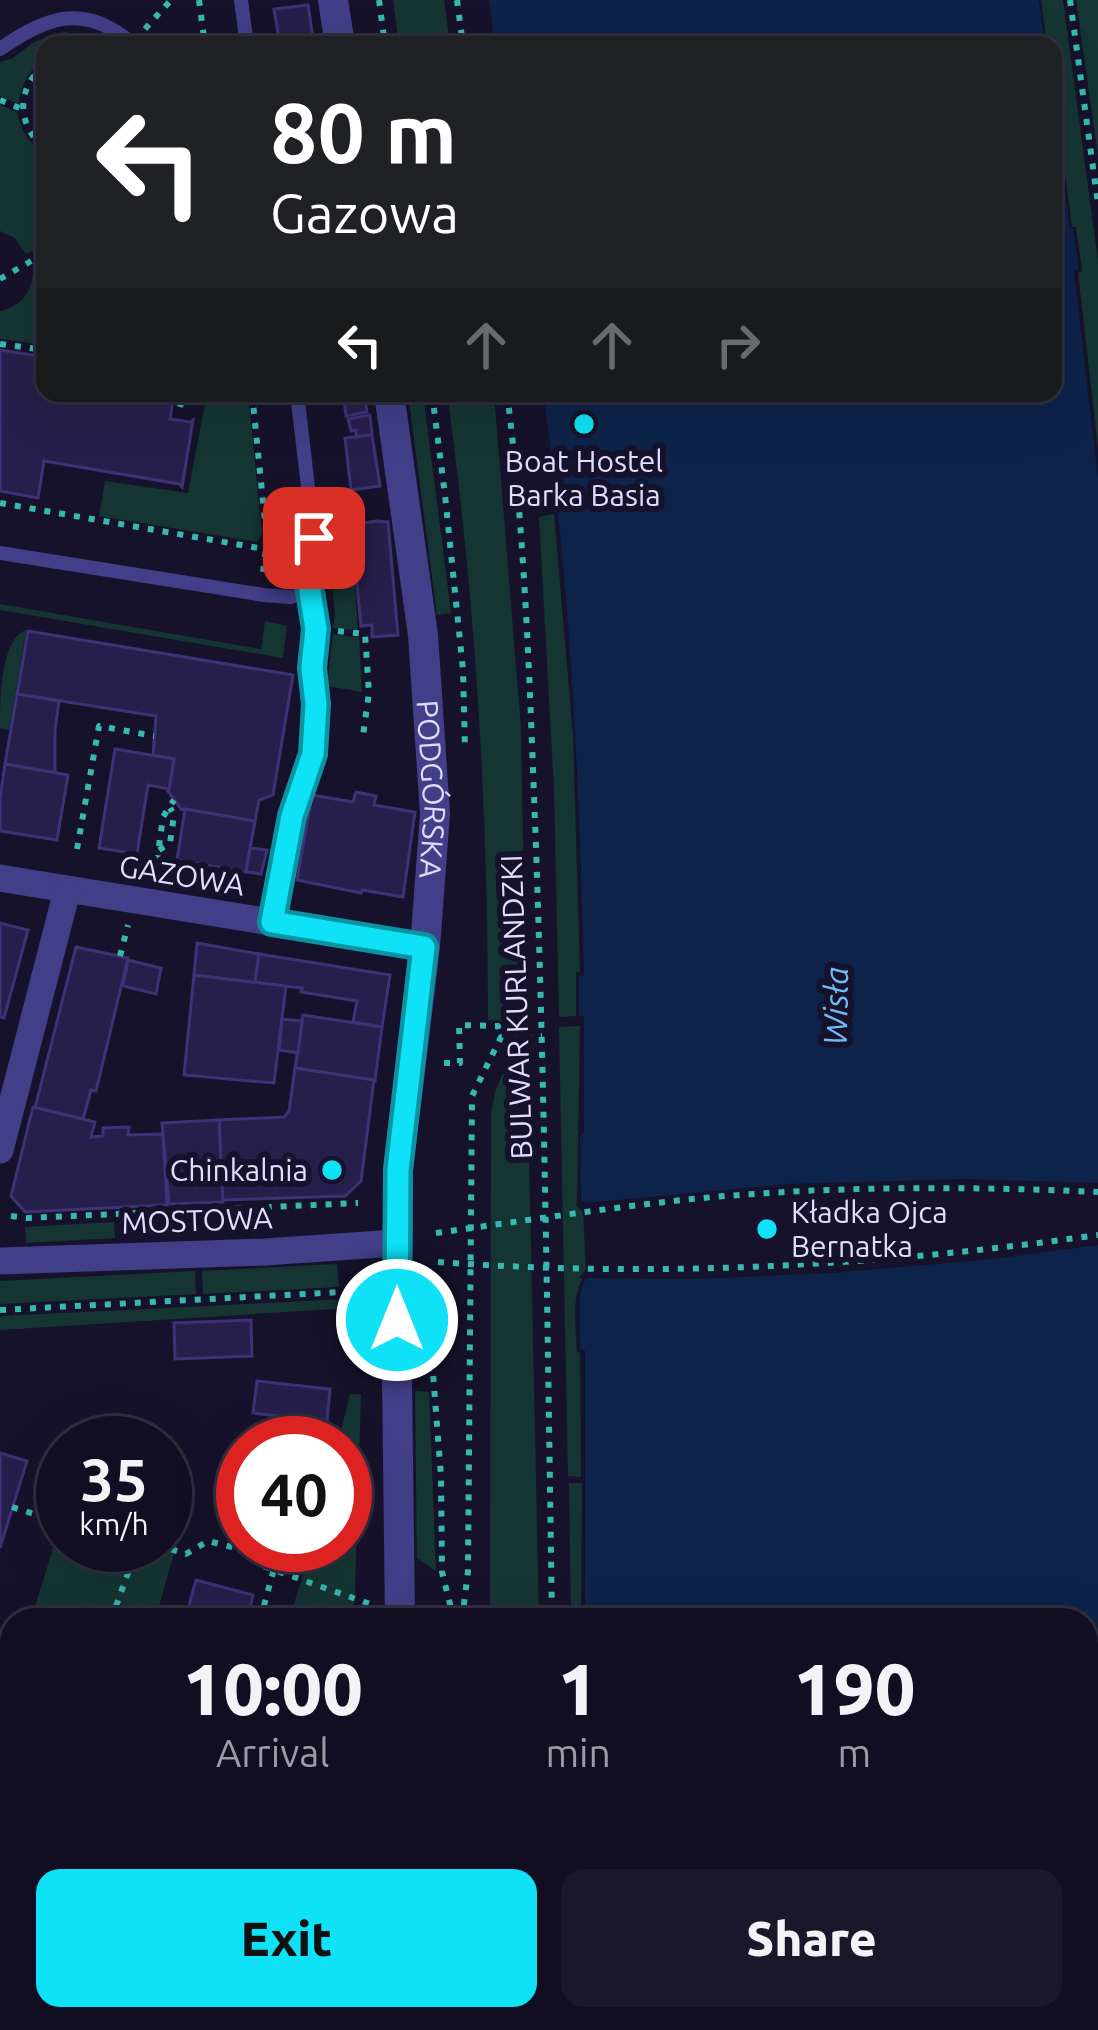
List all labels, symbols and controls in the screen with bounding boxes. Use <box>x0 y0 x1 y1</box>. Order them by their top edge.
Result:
icon: left <box>72 84 228 240</box>
text: 80 m <box>270 85 457 179</box>
text: Gazowa <box>270 183 459 243</box>
icon: left <box>327 312 393 378</box>
icon: ahead <box>453 312 519 378</box>
icon: ahead <box>579 312 645 378</box>
icon: right <box>705 312 771 378</box>
marker: Boat Hostel Barka Basia <box>571 411 597 437</box>
place label: Boat Hostel Barka Basia <box>505 444 663 512</box>
pin <box>263 487 365 589</box>
icon: arrive <box>281 505 347 571</box>
street label: PODGÓRSKA <box>410 699 453 880</box>
street label: GAZOWA <box>117 848 248 902</box>
street label: BULWAR KURLANDZKI <box>494 854 538 1160</box>
water label: Wisła <box>816 966 854 1046</box>
place label: Chinkalnia <box>170 1153 308 1187</box>
marker: Chinkalnia <box>319 1157 345 1183</box>
place label: Kładka Ojca Bernatka <box>791 1195 948 1263</box>
street label: MOSTOWA <box>121 1200 274 1240</box>
marker: Kładka Ojca Bernatka <box>754 1216 780 1242</box>
position arrow <box>334 1257 460 1383</box>
speed limit sign: 40 <box>216 1416 372 1572</box>
text: 35 <box>80 1445 148 1512</box>
text: km/h <box>79 1507 149 1541</box>
text: 10:00 <box>183 1648 363 1729</box>
text: 1 <box>558 1648 598 1729</box>
text: 190 <box>793 1648 915 1729</box>
text: Arrival <box>216 1731 330 1774</box>
text: min <box>545 1731 611 1774</box>
text: m <box>838 1731 871 1774</box>
button: Exit <box>36 1869 537 2007</box>
button: Share <box>561 1869 1062 2007</box>

